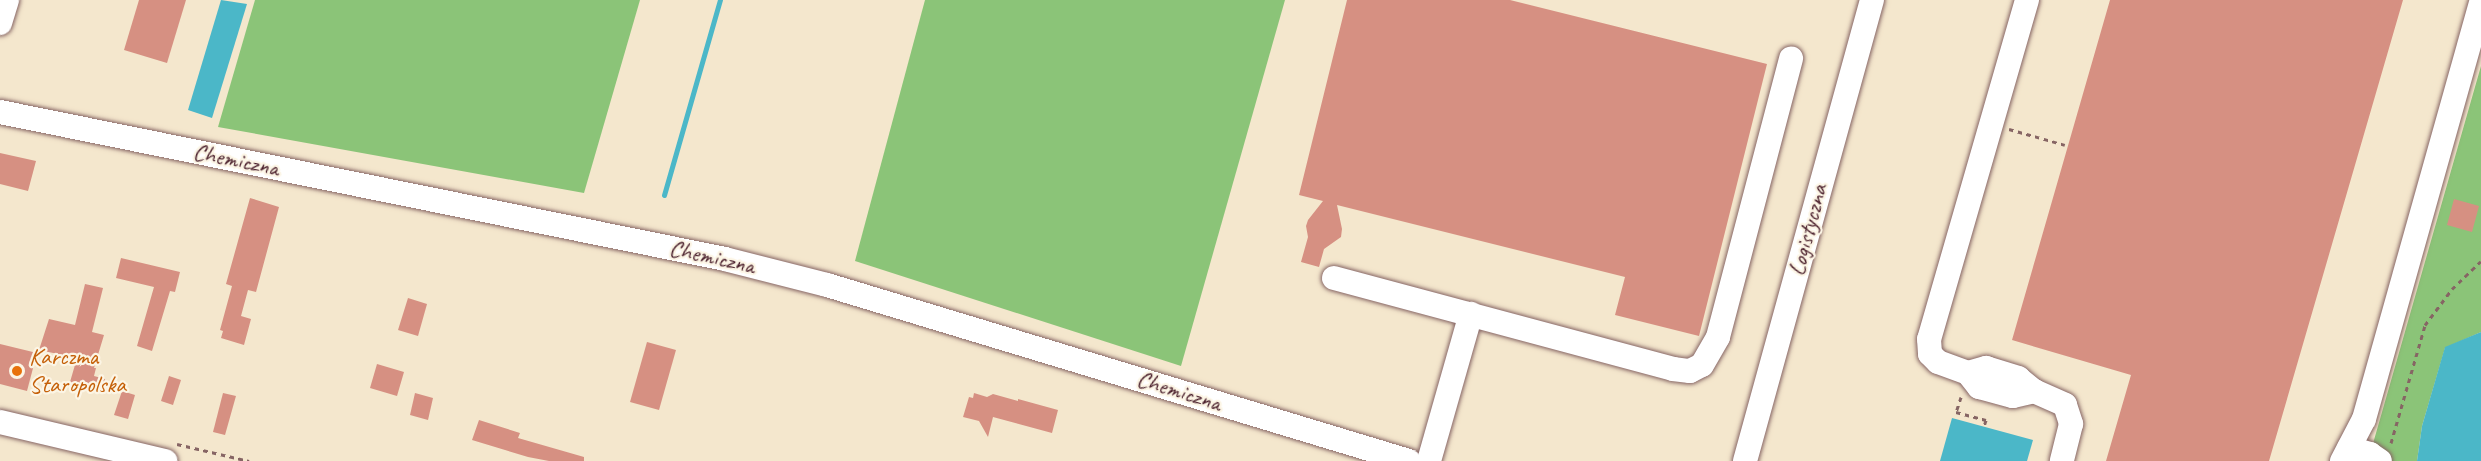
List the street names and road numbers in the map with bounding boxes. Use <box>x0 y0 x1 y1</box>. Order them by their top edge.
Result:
street label: Chemiczna <box>191 138 281 182</box>
street label: Logistyczna <box>1782 181 1834 279</box>
street label: Chemiczna <box>667 234 757 280</box>
street label: Chemiczna <box>1133 365 1225 417</box>

